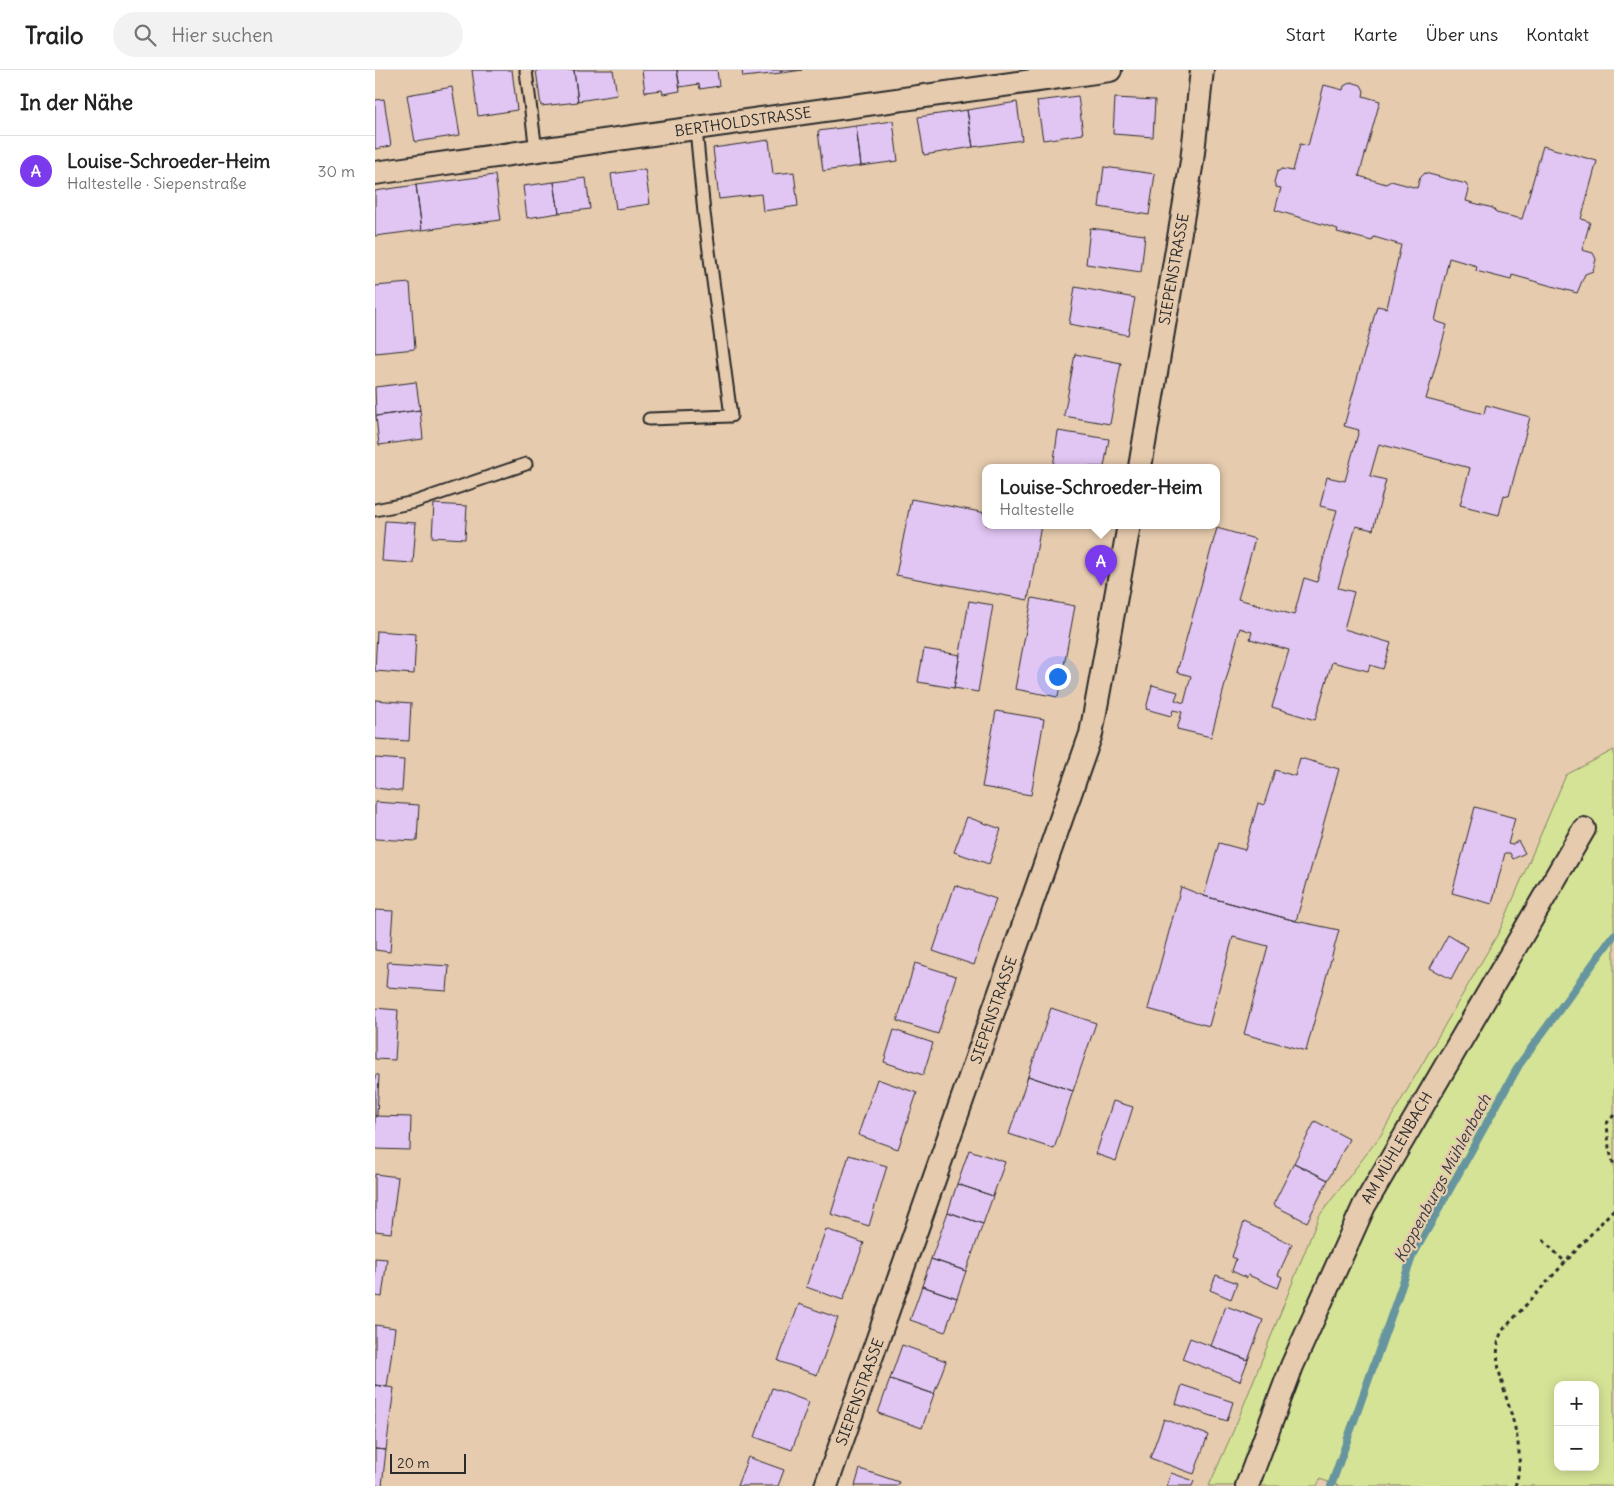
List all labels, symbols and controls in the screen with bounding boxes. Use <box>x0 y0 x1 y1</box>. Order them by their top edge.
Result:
search box <box>113 12 463 57</box>
text: Trailo <box>25 20 83 50</box>
icon: search <box>131 21 159 49</box>
text: Hier suchen <box>171 23 273 47</box>
text: Start <box>1286 23 1325 46</box>
text: Karte <box>1353 23 1398 46</box>
text: Über uns <box>1426 23 1498 46</box>
text: Kontakt <box>1526 23 1589 46</box>
text: In der Nähe <box>20 89 133 116</box>
street label: BERTHOLDSTRASSE <box>673 102 813 140</box>
text: Louise-Schroeder-Heim <box>67 149 270 173</box>
text: A <box>31 161 41 181</box>
text: 30 m <box>318 161 355 181</box>
text: Haltestelle · Siepenstraße <box>67 173 247 193</box>
street label: SIEPENSTRASSE <box>1154 212 1193 326</box>
popup <box>982 464 1220 529</box>
text: Louise-Schroeder-Heim <box>999 475 1203 499</box>
text: Haltestelle <box>999 499 1074 519</box>
pin: A <box>1085 545 1117 586</box>
your location <box>1045 664 1071 690</box>
street label: SIEPENSTRASSE <box>966 953 1021 1066</box>
street label: AM MÜHLENBACH <box>1357 1088 1436 1207</box>
water label: Koppenburgs Mühlenbach <box>1389 1090 1495 1266</box>
street label: SIEPENSTRASSE <box>831 1335 888 1448</box>
map controls <box>1554 1381 1599 1471</box>
button: + <box>1554 1381 1599 1426</box>
button: − <box>1554 1426 1599 1471</box>
scale bar <box>390 1451 466 1474</box>
text: 20 m <box>397 1454 430 1472</box>

